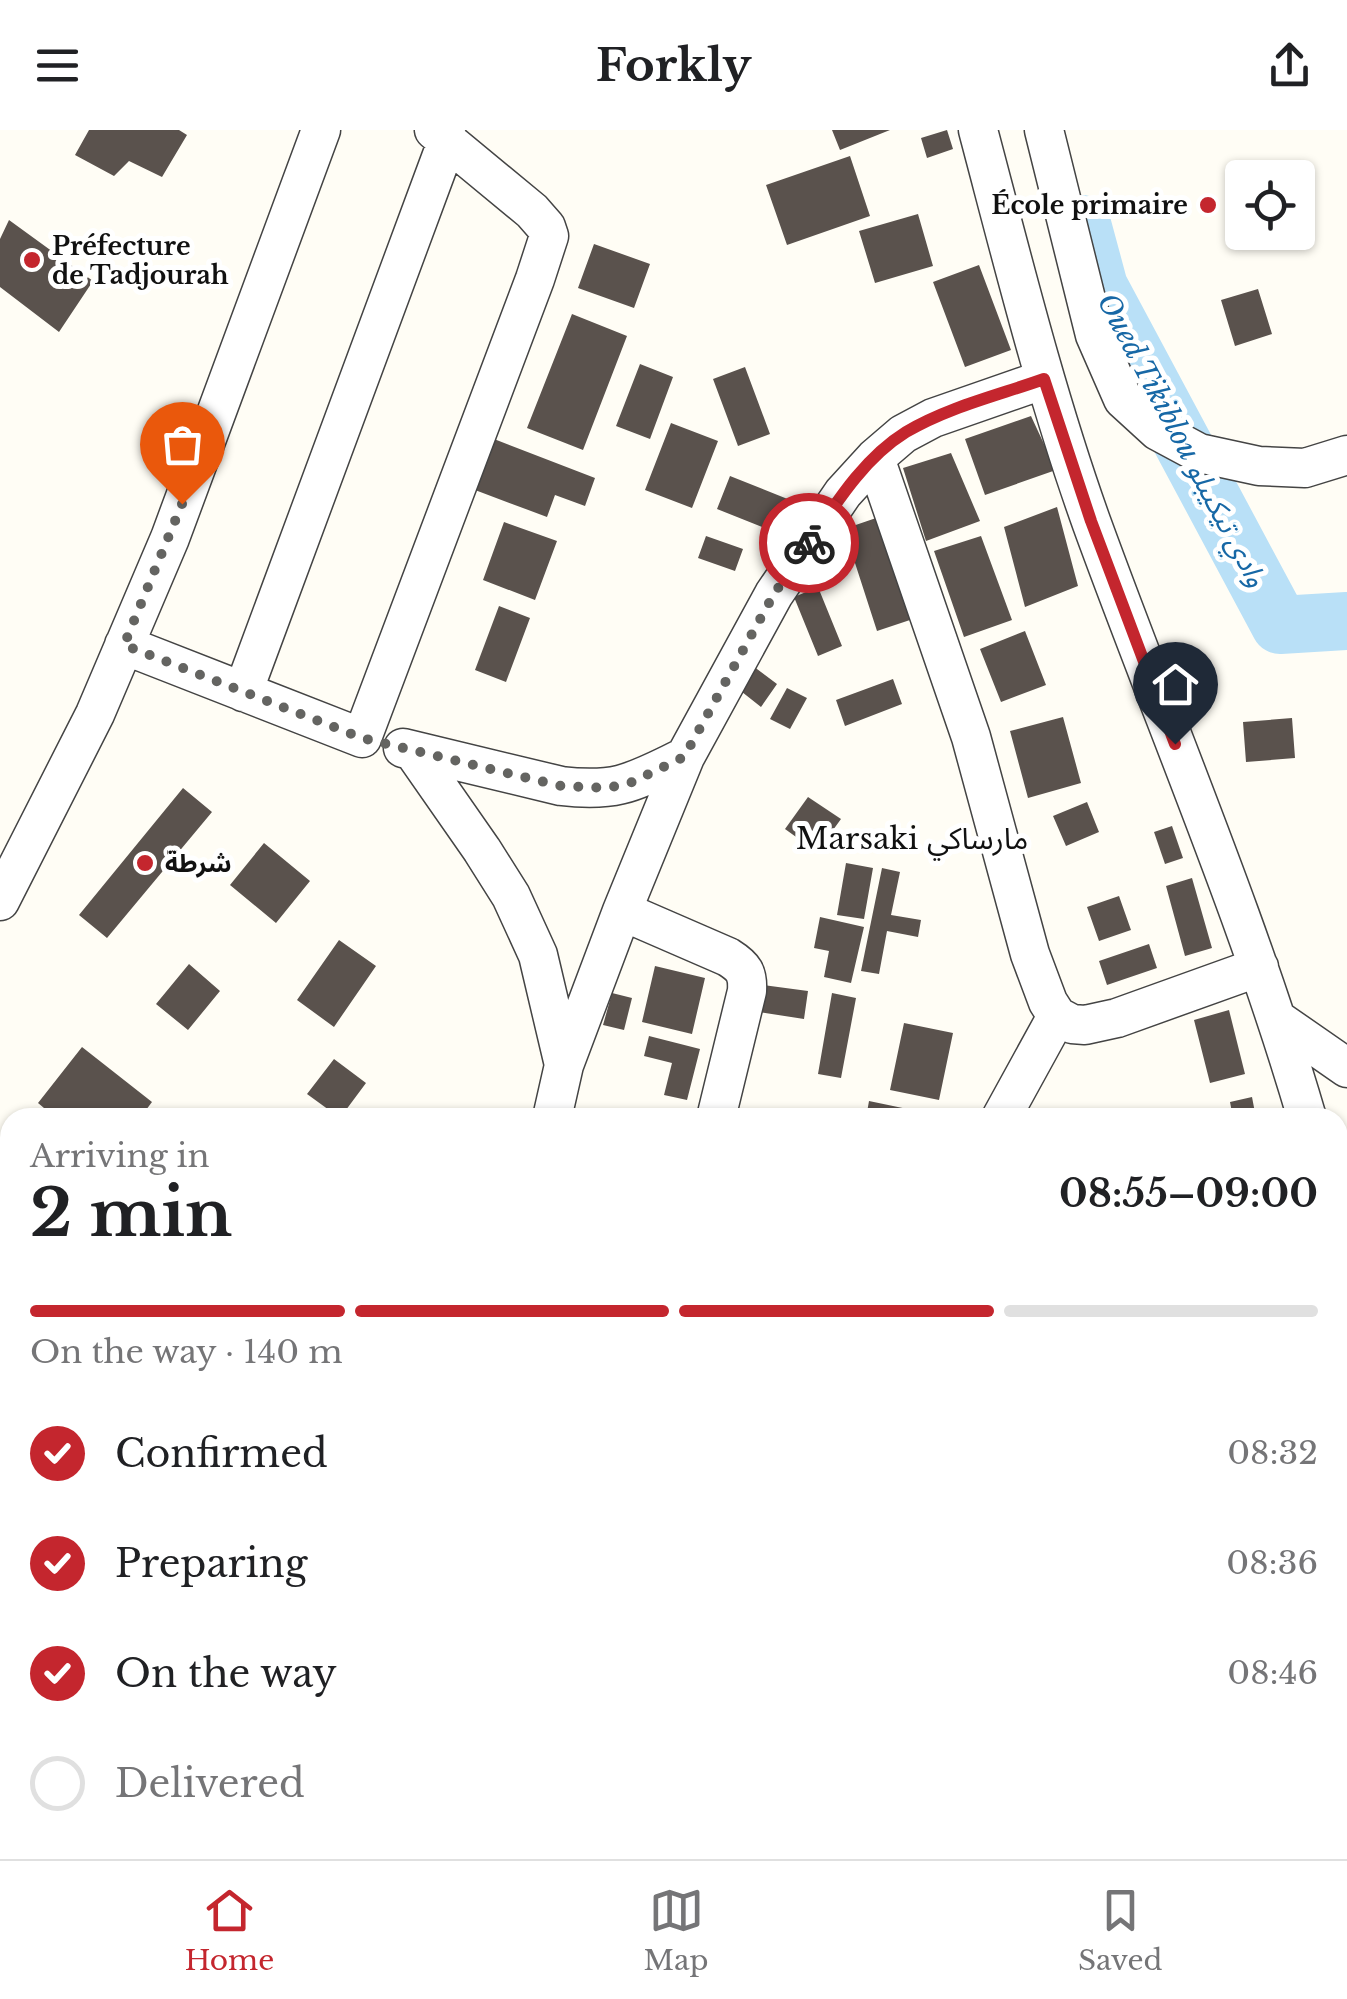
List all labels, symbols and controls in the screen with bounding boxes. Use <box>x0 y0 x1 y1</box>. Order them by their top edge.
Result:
text: Forkly <box>596 37 751 93</box>
icon: menu <box>30 38 85 93</box>
icon: share <box>1262 38 1317 93</box>
map controls <box>1225 160 1315 250</box>
button: locate <box>1225 160 1315 250</box>
place label: École primaire <box>991 189 1188 221</box>
marker: École primaire <box>1197 194 1219 216</box>
place label: Préfecture de Tadjourah <box>52 231 229 291</box>
marker: Préfecture de Tadjourah <box>21 249 43 271</box>
water label: Oued Tikiblou وادي تيكيبلو <box>1086 287 1275 595</box>
pin <box>140 402 225 505</box>
icon: bag <box>155 417 210 472</box>
courier <box>759 493 859 593</box>
icon: bike <box>782 516 837 571</box>
pin <box>1133 642 1218 745</box>
icon: home <box>1148 657 1203 712</box>
district label: Marsaki مارساكي <box>796 820 1028 861</box>
place label: شرطة <box>165 848 232 879</box>
marker: شرطة <box>134 852 156 874</box>
text: Arriving in <box>30 1136 209 1176</box>
text: 08:55–09:00 <box>1059 1170 1318 1217</box>
text: 2 min <box>30 1173 232 1254</box>
text: On the way · 140 m <box>30 1332 343 1372</box>
icon: check <box>30 1426 85 1481</box>
text: Confirmed <box>115 1430 328 1477</box>
text: 08:32 <box>1227 1433 1318 1473</box>
icon: check <box>30 1536 85 1591</box>
text: Preparing <box>115 1540 307 1587</box>
text: 08:36 <box>1226 1543 1318 1583</box>
icon: check <box>30 1646 85 1701</box>
text: On the way <box>115 1650 337 1697</box>
text: 08:46 <box>1227 1653 1318 1693</box>
text: Delivered <box>115 1760 305 1807</box>
tab: Home <box>185 1883 274 1978</box>
tab: Map <box>644 1883 709 1978</box>
tab: Saved <box>1078 1883 1162 1978</box>

